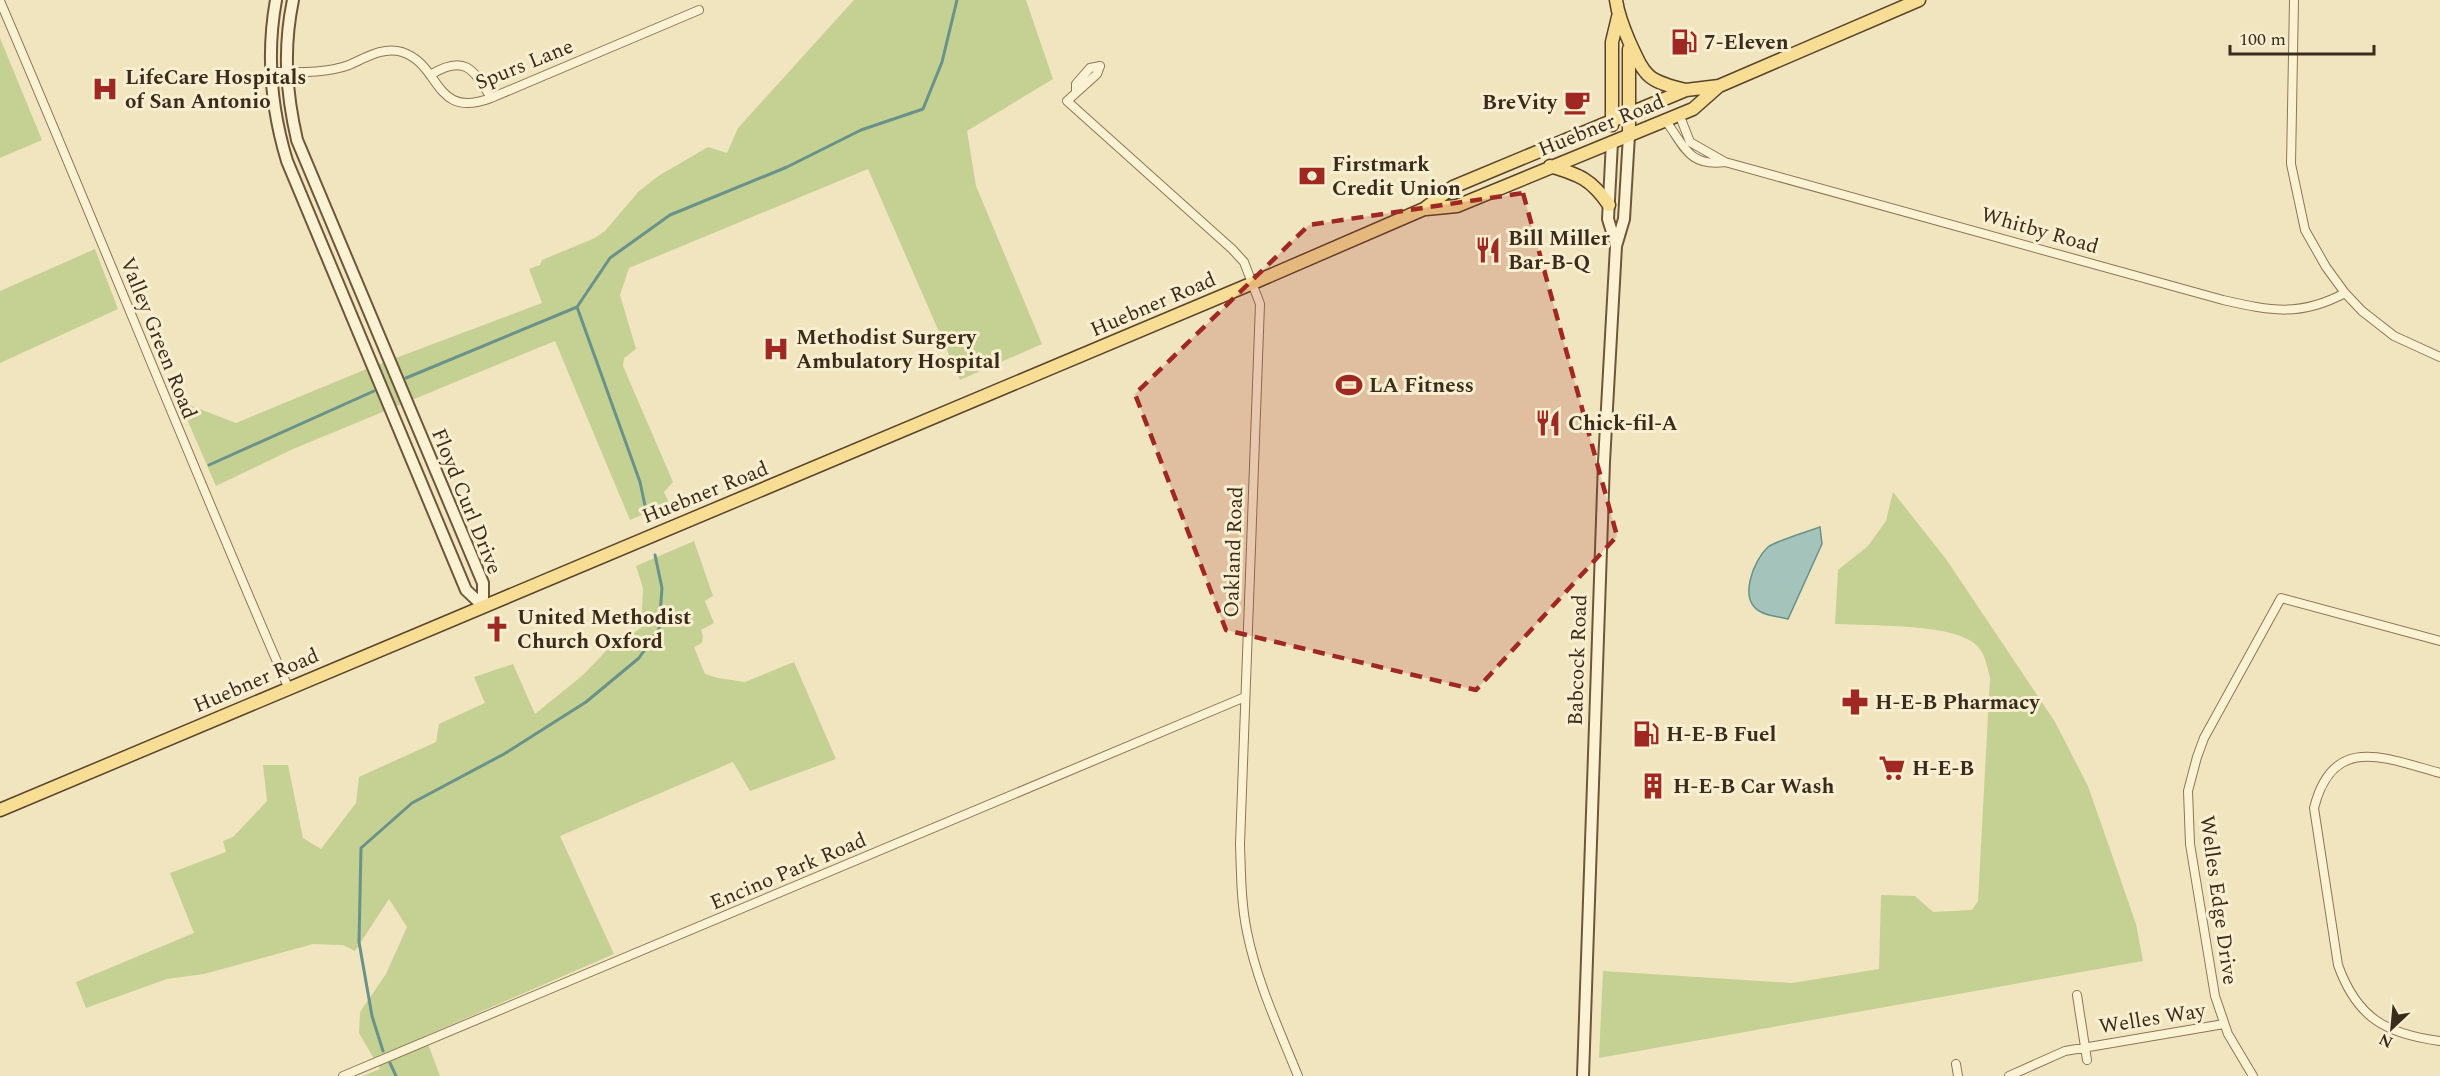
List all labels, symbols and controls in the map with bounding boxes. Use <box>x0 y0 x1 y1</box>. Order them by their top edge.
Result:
scale bar <box>2230 18 2374 56</box>
text: 100 m <box>2239 26 2286 53</box>
fuel station icon: 7-Eleven <box>1669 27 1699 57</box>
place label: 7-Eleven <box>1704 27 1789 59</box>
street label: Spurs Lane <box>470 31 578 99</box>
place label: LifeCare Hospitals of San Antonio <box>125 62 307 118</box>
hospital icon: LifeCare Hospitals of San Antonio <box>90 74 120 104</box>
street label: Huebner Road <box>1533 86 1670 166</box>
place label: BreVity <box>1482 87 1558 119</box>
cafe icon: BreVity <box>1562 87 1592 117</box>
place label: Firstmark Credit Union <box>1332 149 1461 205</box>
bank icon: Firstmark Credit Union <box>1297 161 1327 191</box>
street label: Whitby Road <box>1977 199 2102 263</box>
place label: Bill Miller Bar-B-Q <box>1508 223 1610 279</box>
restaurant icon: Bill Miller Bar-B-Q <box>1473 235 1503 265</box>
street label: Valley Green Road <box>111 253 205 424</box>
street label: Huebner Road <box>1085 264 1221 346</box>
place label: Methodist Surgery Ambulatory Hospital <box>796 322 1001 378</box>
hospital icon: Methodist Surgery Ambulatory Hospital <box>761 334 791 364</box>
sports icon: LA Fitness <box>1334 370 1364 400</box>
place label: LA Fitness <box>1369 370 1474 402</box>
restaurant icon: Chick-fil-A <box>1533 408 1563 438</box>
place label: Chick-fil-A <box>1568 408 1678 440</box>
street label: Floyd Curl Drive <box>422 423 510 579</box>
street label: Huebner Road <box>637 453 774 533</box>
street label: Oakland Road <box>1216 486 1252 618</box>
street label: Babcock Road <box>1560 594 1596 726</box>
place label: United Methodist Church Oxford <box>517 602 691 658</box>
church icon: United Methodist Church Oxford <box>482 614 512 644</box>
street label: Huebner Road <box>188 640 324 722</box>
pharmacy icon: H-E-B Pharmacy <box>1840 687 1870 717</box>
place label: H-E-B Pharmacy <box>1875 687 2041 719</box>
fuel station icon: H-E-B Fuel <box>1631 719 1661 749</box>
place label: H-E-B Fuel <box>1666 719 1776 751</box>
supermarket icon: H-E-B <box>1877 753 1907 783</box>
place label: H-E-B <box>1912 753 1974 785</box>
building icon: H-E-B Car Wash <box>1638 771 1668 801</box>
place label: H-E-B Car Wash <box>1673 771 1835 803</box>
street label: Welles Edge Drive <box>2190 813 2246 987</box>
street label: Encino Park Road <box>705 825 872 919</box>
street label: Welles Way <box>2097 995 2209 1043</box>
north arrow <box>2362 998 2422 1058</box>
text: N <box>2375 1027 2397 1054</box>

